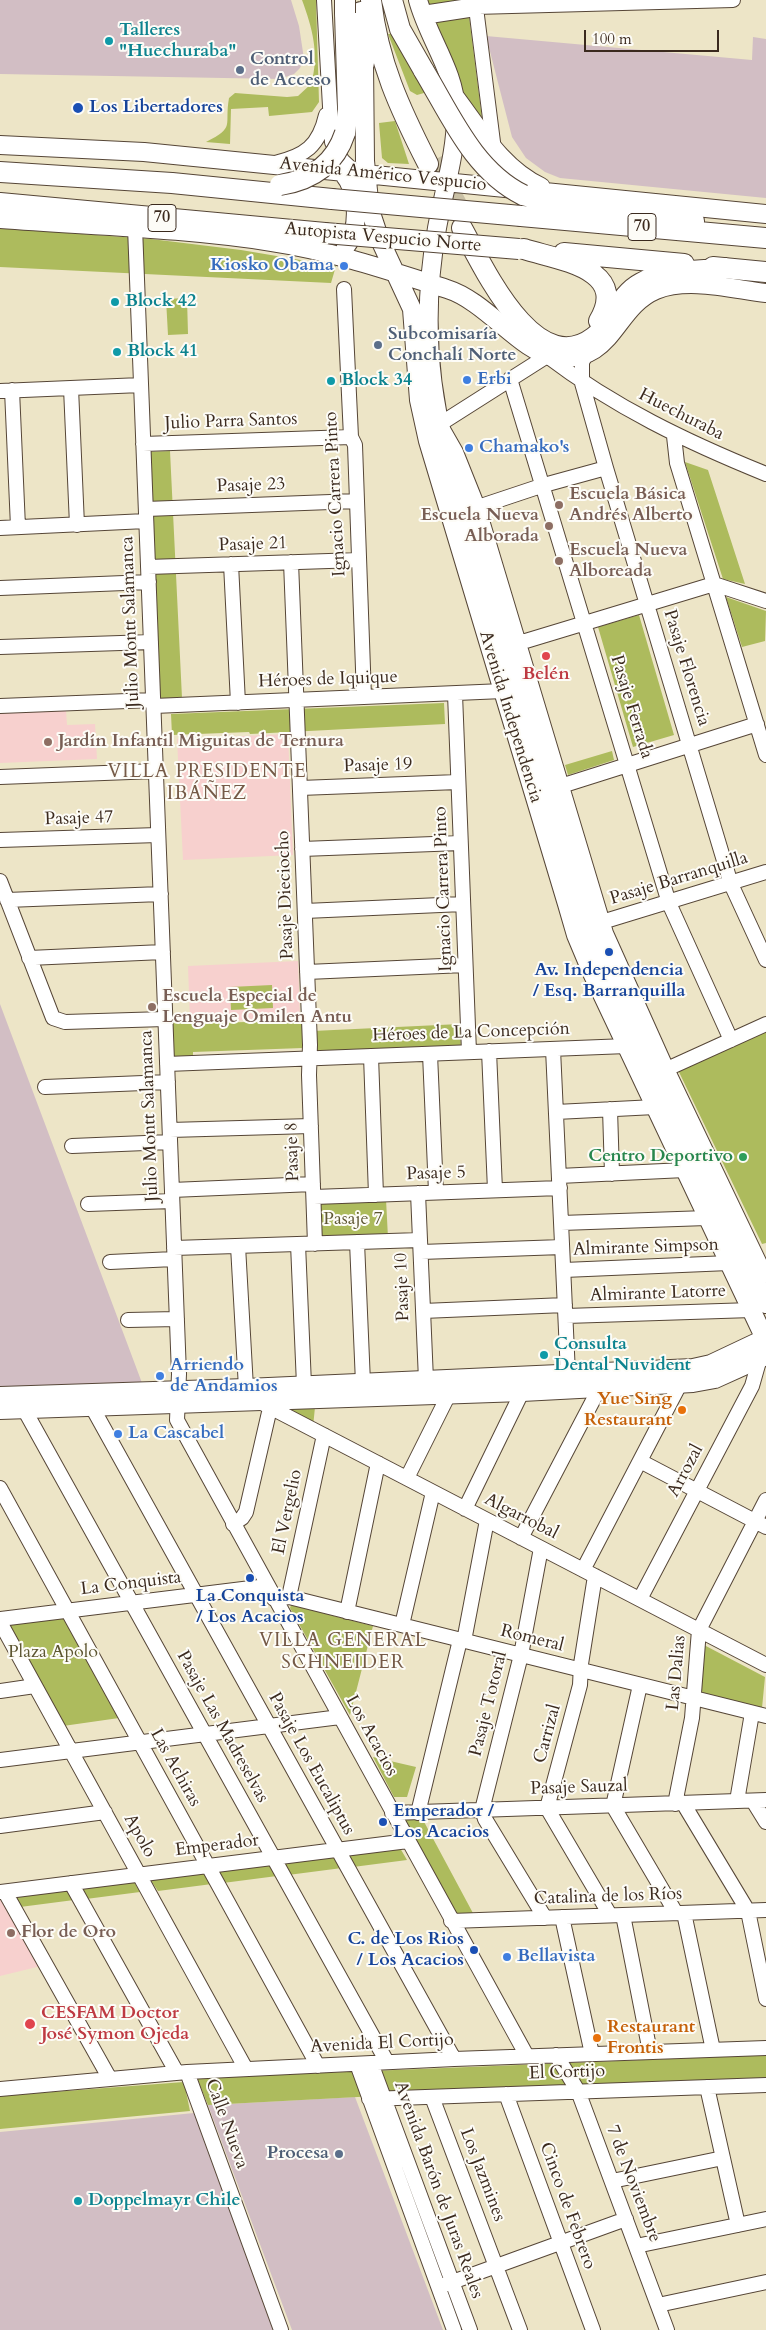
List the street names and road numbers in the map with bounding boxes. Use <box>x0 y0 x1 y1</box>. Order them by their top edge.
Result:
street label: Avenida Américo Vespucio <box>278 153 488 197</box>
road number: 70 <box>148 204 176 232</box>
road number: 70 <box>628 213 656 240</box>
street label: Autopista Vespucio Norte <box>284 219 482 257</box>
street label: Huechuraba <box>635 384 727 446</box>
street label: Julio Parra Santos <box>164 409 298 435</box>
street label: Ignacio Carrera Pinto <box>321 411 351 577</box>
street label: Pasaje 23 <box>216 474 286 498</box>
street label: Pasaje 21 <box>218 533 288 557</box>
street label: Julio Montt Salamanca <box>117 536 145 708</box>
street label: Pasaje Florencia <box>658 607 714 729</box>
street label: Avenida Independencia <box>474 628 546 806</box>
street label: Pasaje Ferrada <box>605 653 657 761</box>
street label: Héroes de Iquique <box>258 667 398 693</box>
street label: Pasaje 19 <box>343 754 413 778</box>
street label: Ignacio Carrera Pinto <box>430 806 458 972</box>
street label: Pasaje 47 <box>44 807 114 831</box>
street label: Pasaje Dieciocho <box>273 830 299 960</box>
street label: Pasaje Barranquilla <box>607 848 751 910</box>
street label: Héroes de La Concepción <box>372 1019 570 1047</box>
street label: Julio Montt Salamanca <box>136 1030 164 1202</box>
street label: Pasaje 8 <box>281 1122 305 1182</box>
street label: Pasaje 5 <box>406 1162 466 1186</box>
street label: Almirante Simpson <box>573 1235 719 1261</box>
street label: Pasaje 10 <box>391 1252 415 1322</box>
street label: Almirante Latorre <box>590 1281 726 1307</box>
street label: Arrozal <box>663 1441 709 1501</box>
street label: El Vergelio <box>268 1468 308 1556</box>
street label: Algarrobal <box>480 1489 562 1545</box>
street label: La Conquista <box>79 1567 183 1601</box>
street label: Romeral <box>498 1621 566 1657</box>
street label: Las Dalias <box>663 1635 691 1711</box>
street label: Pasaje Las Madreselvas <box>171 1647 273 1807</box>
street label: Pasaje Totoral <box>466 1649 512 1759</box>
street label: Pasaje Los Eucaliptus <box>263 1689 359 1839</box>
street label: Los Acacios <box>340 1692 402 1780</box>
street label: Carrizal <box>530 1702 566 1766</box>
street label: Las Achiras <box>145 1725 205 1811</box>
street label: Pasaje Sauzal <box>530 1776 628 1800</box>
street label: Apolo <box>118 1810 160 1862</box>
street label: Emperador <box>174 1830 260 1862</box>
street label: Catalina de los Ríos <box>533 1884 683 1910</box>
street label: Avenida El Cortijo <box>310 2029 454 2059</box>
street label: El Cortijo <box>529 2061 605 2085</box>
street label: Calle Nueva <box>200 2076 252 2172</box>
street label: Avenida Barón de Juras Reales <box>389 2078 487 2302</box>
street label: 7 de Noviembre <box>601 2122 665 2246</box>
street label: Los Jazmines <box>454 2125 510 2225</box>
street label: Cinco de Febrero <box>534 2140 600 2272</box>

